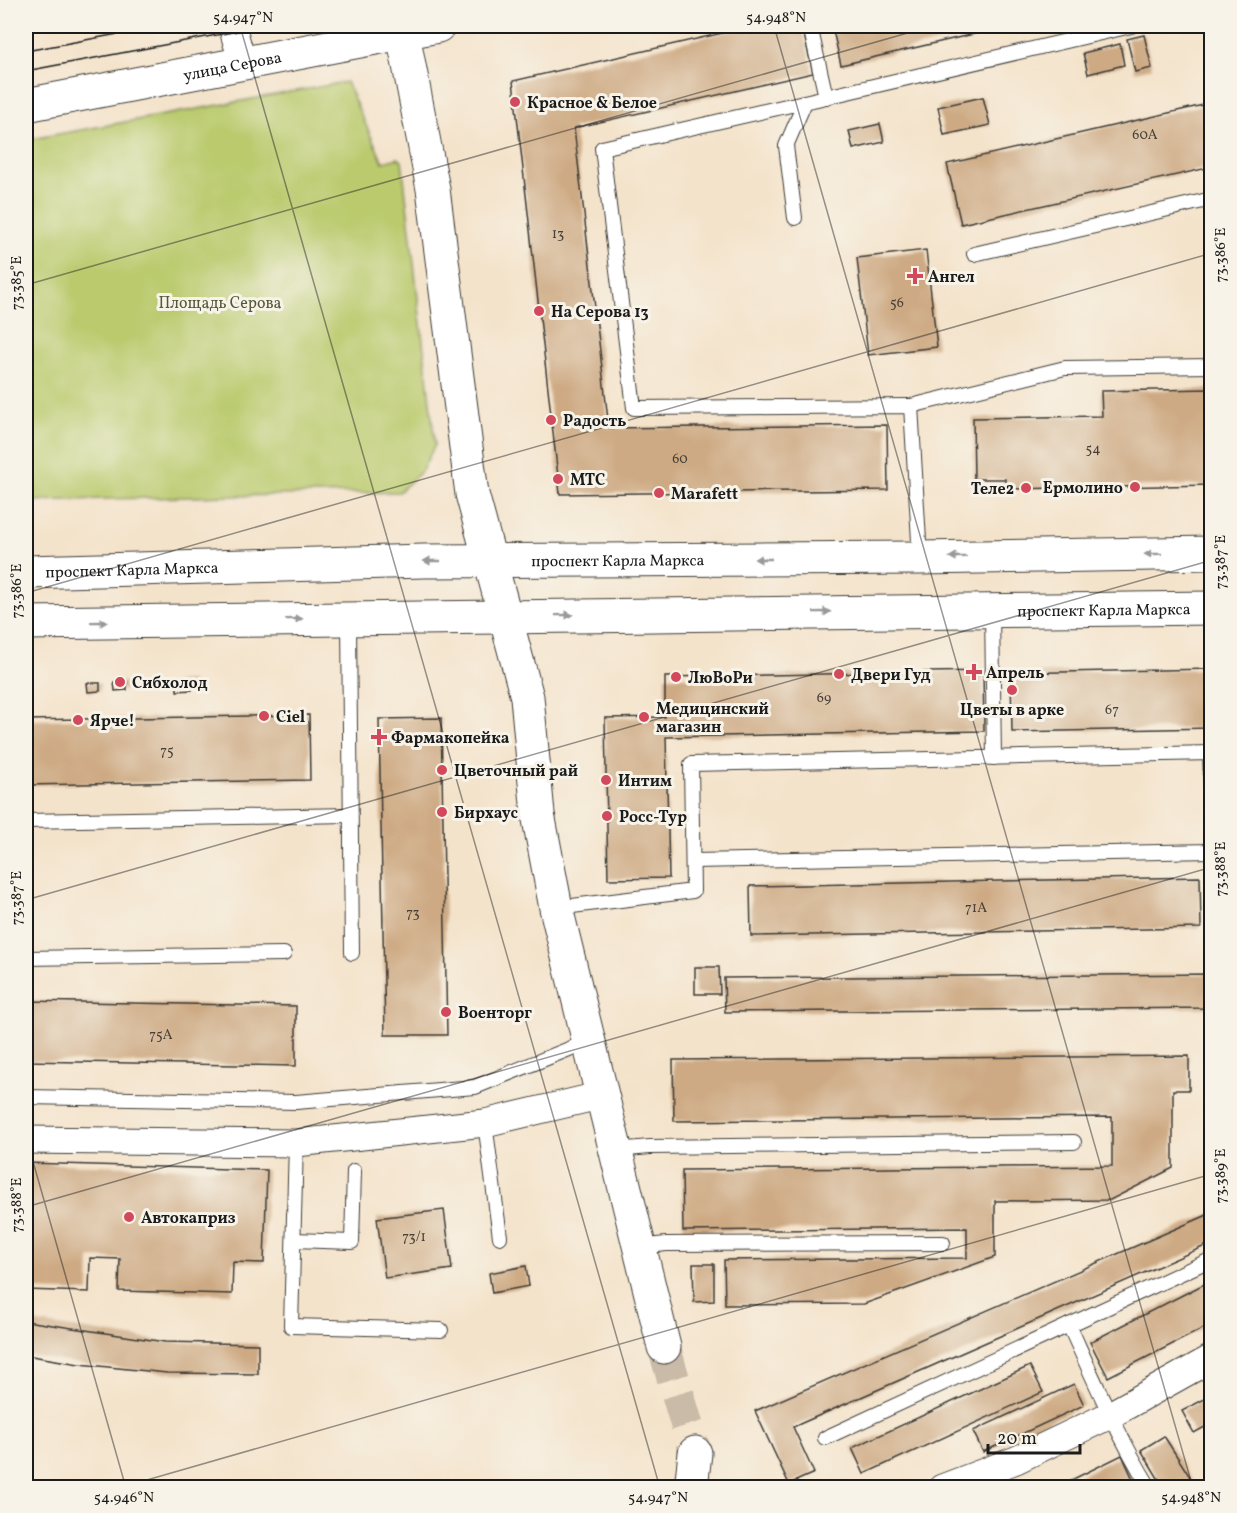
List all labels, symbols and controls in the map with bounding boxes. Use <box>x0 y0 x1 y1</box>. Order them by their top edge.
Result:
text: 54.947°N <box>213 8 273 29</box>
text: 54.948°N <box>746 8 806 29</box>
street label: улица Серова <box>182 47 284 88</box>
place label: Красное & Белое <box>527 93 657 115</box>
marker: Красное & Белое <box>508 95 522 109</box>
house number: 60А <box>1132 126 1158 145</box>
house number: 13 <box>552 225 564 244</box>
text: 73.386°E <box>1211 228 1232 283</box>
text: 73.385°E <box>7 256 28 310</box>
marker: Ангел <box>906 267 924 285</box>
place label: Ангел <box>928 267 975 289</box>
park label: Площадь Серова <box>158 293 282 315</box>
house number: 56 <box>890 294 904 313</box>
place label: На Серова 13 <box>551 302 649 324</box>
marker: На Серова 13 <box>532 304 546 318</box>
place label: Радость <box>563 411 626 433</box>
marker: Радость <box>544 413 558 427</box>
house number: 54 <box>1085 440 1101 459</box>
house number: 60 <box>672 450 688 469</box>
place label: МТС <box>570 470 605 492</box>
marker: МТС <box>551 472 565 486</box>
place label: Ермолино <box>1043 478 1123 500</box>
place label: Теле2 <box>971 479 1014 501</box>
marker: Ермолино <box>1128 480 1142 494</box>
marker: Теле2 <box>1019 481 1033 495</box>
place label: Marafett <box>671 484 738 506</box>
marker: Marafett <box>652 486 666 500</box>
text: 73.387°E <box>1211 535 1232 589</box>
one-way arrow <box>1144 549 1163 559</box>
street label: проспект Карла Маркса <box>531 550 705 573</box>
one-way arrow <box>949 553 968 562</box>
one-way arrow <box>754 554 773 564</box>
one-way arrow <box>423 556 442 566</box>
street label: проспект Карла Маркса <box>45 558 219 584</box>
text: 73.386°E <box>7 564 28 619</box>
street label: проспект Карла Маркса <box>1017 599 1191 623</box>
one-way arrow <box>813 607 832 617</box>
one-way arrow <box>555 611 574 620</box>
one-way arrow <box>285 614 304 624</box>
one-way arrow <box>90 617 109 627</box>
place label: Апрель <box>986 663 1044 685</box>
place label: Двери Гуд <box>851 665 931 687</box>
marker: Апрель <box>967 665 981 679</box>
marker: Двери Гуд <box>832 667 846 681</box>
place label: ЛюВоРи <box>688 668 753 690</box>
marker: ЛюВоРи <box>669 670 683 684</box>
place label: Сибхолод <box>132 673 208 695</box>
marker: Сибхолод <box>113 675 127 689</box>
marker: Цветы в арке <box>1005 683 1019 697</box>
house number: 69 <box>817 689 831 708</box>
place label: Медицинский магазин <box>656 699 769 739</box>
place label: Цветы в арке <box>960 700 1064 722</box>
house number: 67 <box>1105 701 1119 720</box>
place label: Ciel <box>276 707 306 729</box>
marker: Ciel <box>257 709 271 723</box>
marker: Медицинский магазин <box>637 710 651 724</box>
place label: Ярче! <box>90 711 135 733</box>
marker: Ярче! <box>71 713 85 727</box>
place label: Фармакопейка <box>391 728 510 750</box>
marker: Фармакопейка <box>372 730 386 744</box>
house number: 75 <box>160 742 174 761</box>
place label: Цветочный рай <box>454 761 578 783</box>
marker: Цветочный рай <box>435 763 449 777</box>
place label: Интим <box>618 771 672 793</box>
marker: Интим <box>599 773 613 787</box>
place label: Бирхаус <box>454 803 519 825</box>
marker: Бирхаус <box>435 805 449 819</box>
place label: Росс-Тур <box>619 807 687 829</box>
marker: Росс-Тур <box>600 809 614 823</box>
text: 73.388°E <box>1211 841 1232 897</box>
text: 73.387°E <box>7 871 28 925</box>
house number: 71А <box>965 899 987 918</box>
house number: 73 <box>406 904 420 923</box>
place label: Военторг <box>458 1003 532 1025</box>
marker: Военторг <box>439 1005 453 1019</box>
house number: 75А <box>149 1026 173 1045</box>
text: 73.389°E <box>1211 1149 1232 1203</box>
text: 73.388°E <box>7 1177 28 1233</box>
place label: Автокаприз <box>141 1208 236 1230</box>
marker: Автокаприз <box>122 1210 136 1224</box>
house number: 73/1 <box>402 1228 426 1247</box>
scale bar <box>988 1417 1080 1455</box>
text: 20 m <box>997 1427 1037 1452</box>
text: 54.946°N <box>94 1488 154 1509</box>
text: 54.947°N <box>628 1488 688 1509</box>
text: 54.948°N <box>1161 1488 1221 1509</box>

